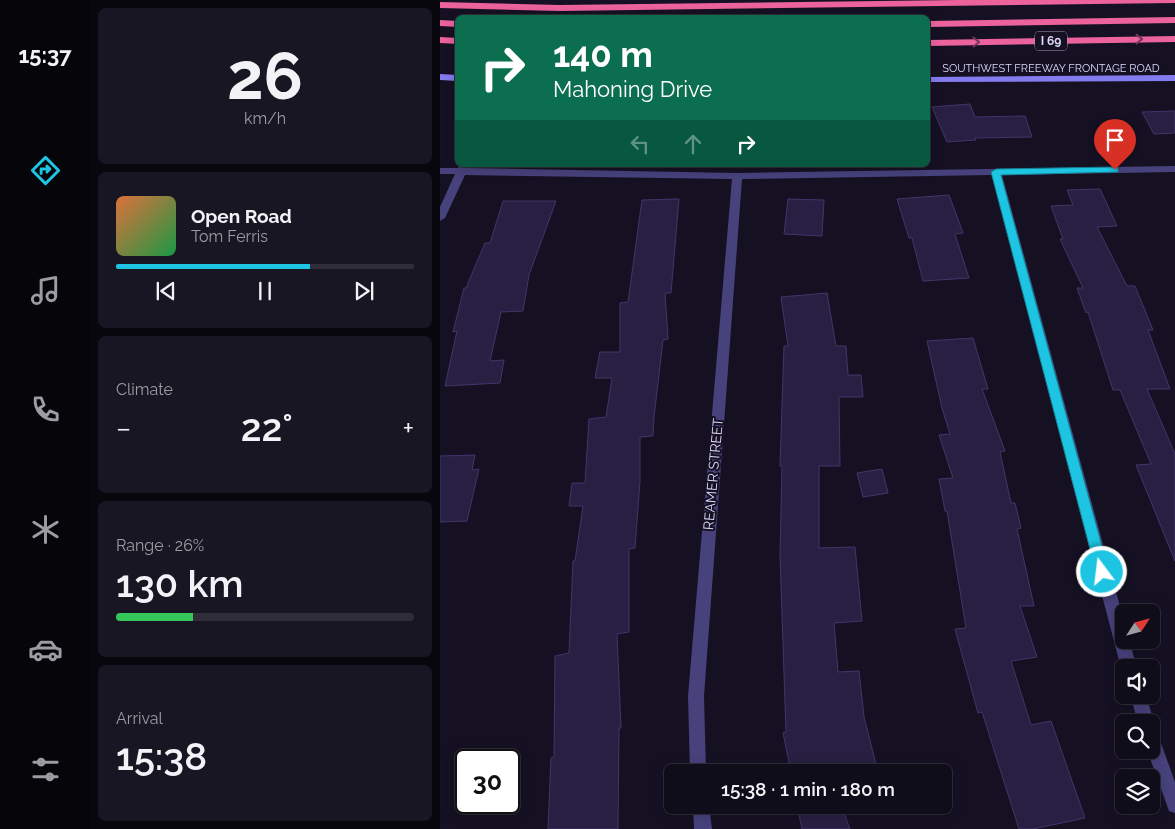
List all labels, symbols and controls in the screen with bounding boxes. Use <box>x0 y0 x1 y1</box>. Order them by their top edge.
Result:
road number: I 69 <box>1035 31 1067 50</box>
text: 140 m <box>553 34 653 75</box>
one-way arrow <box>1135 34 1143 44</box>
icon: right <box>470 35 535 100</box>
one-way arrow <box>972 37 980 47</box>
text: 26 <box>227 38 303 114</box>
text: 15:37 <box>18 42 72 68</box>
street label: SOUTHWEST FREEWAY FRONTAGE ROAD <box>942 62 1160 75</box>
text: Mahoning Drive <box>553 76 712 102</box>
text: km/h <box>244 109 286 128</box>
pin <box>1094 119 1136 170</box>
icon: arrive <box>1101 126 1129 154</box>
icon: left <box>626 130 654 158</box>
icon: ahead <box>679 130 707 158</box>
icon: right <box>732 130 760 158</box>
icon: directions <box>28 153 63 188</box>
text: Open Road <box>191 205 292 227</box>
text: Tom Ferris <box>191 227 268 246</box>
icon: music <box>28 273 63 308</box>
icon: previous <box>152 277 180 305</box>
icon: pause <box>251 277 279 305</box>
icon: next <box>350 277 378 305</box>
text: Climate <box>116 380 173 399</box>
icon: phone <box>28 392 63 427</box>
text: 22° <box>241 405 293 450</box>
text: − <box>116 412 131 445</box>
text: + <box>402 412 414 445</box>
street label: REAMER STREET <box>700 417 726 531</box>
icon: climate <box>28 512 63 547</box>
text: Range · 26% <box>116 536 204 555</box>
position arrow <box>1075 545 1127 597</box>
text: 130 km <box>116 561 244 606</box>
north arrow <box>1115 604 1160 649</box>
map controls <box>1115 604 1160 814</box>
icon: car <box>28 632 63 667</box>
button: sound <box>1115 659 1160 704</box>
text: Arrival <box>116 709 163 728</box>
button: search <box>1115 714 1160 759</box>
text: 15:38 <box>116 734 207 779</box>
speed limit sign: 30 <box>455 749 520 814</box>
icon: filters <box>28 752 63 787</box>
button: layers <box>1115 769 1160 814</box>
text: 15:38 · 1 min · 180 m <box>721 778 895 800</box>

